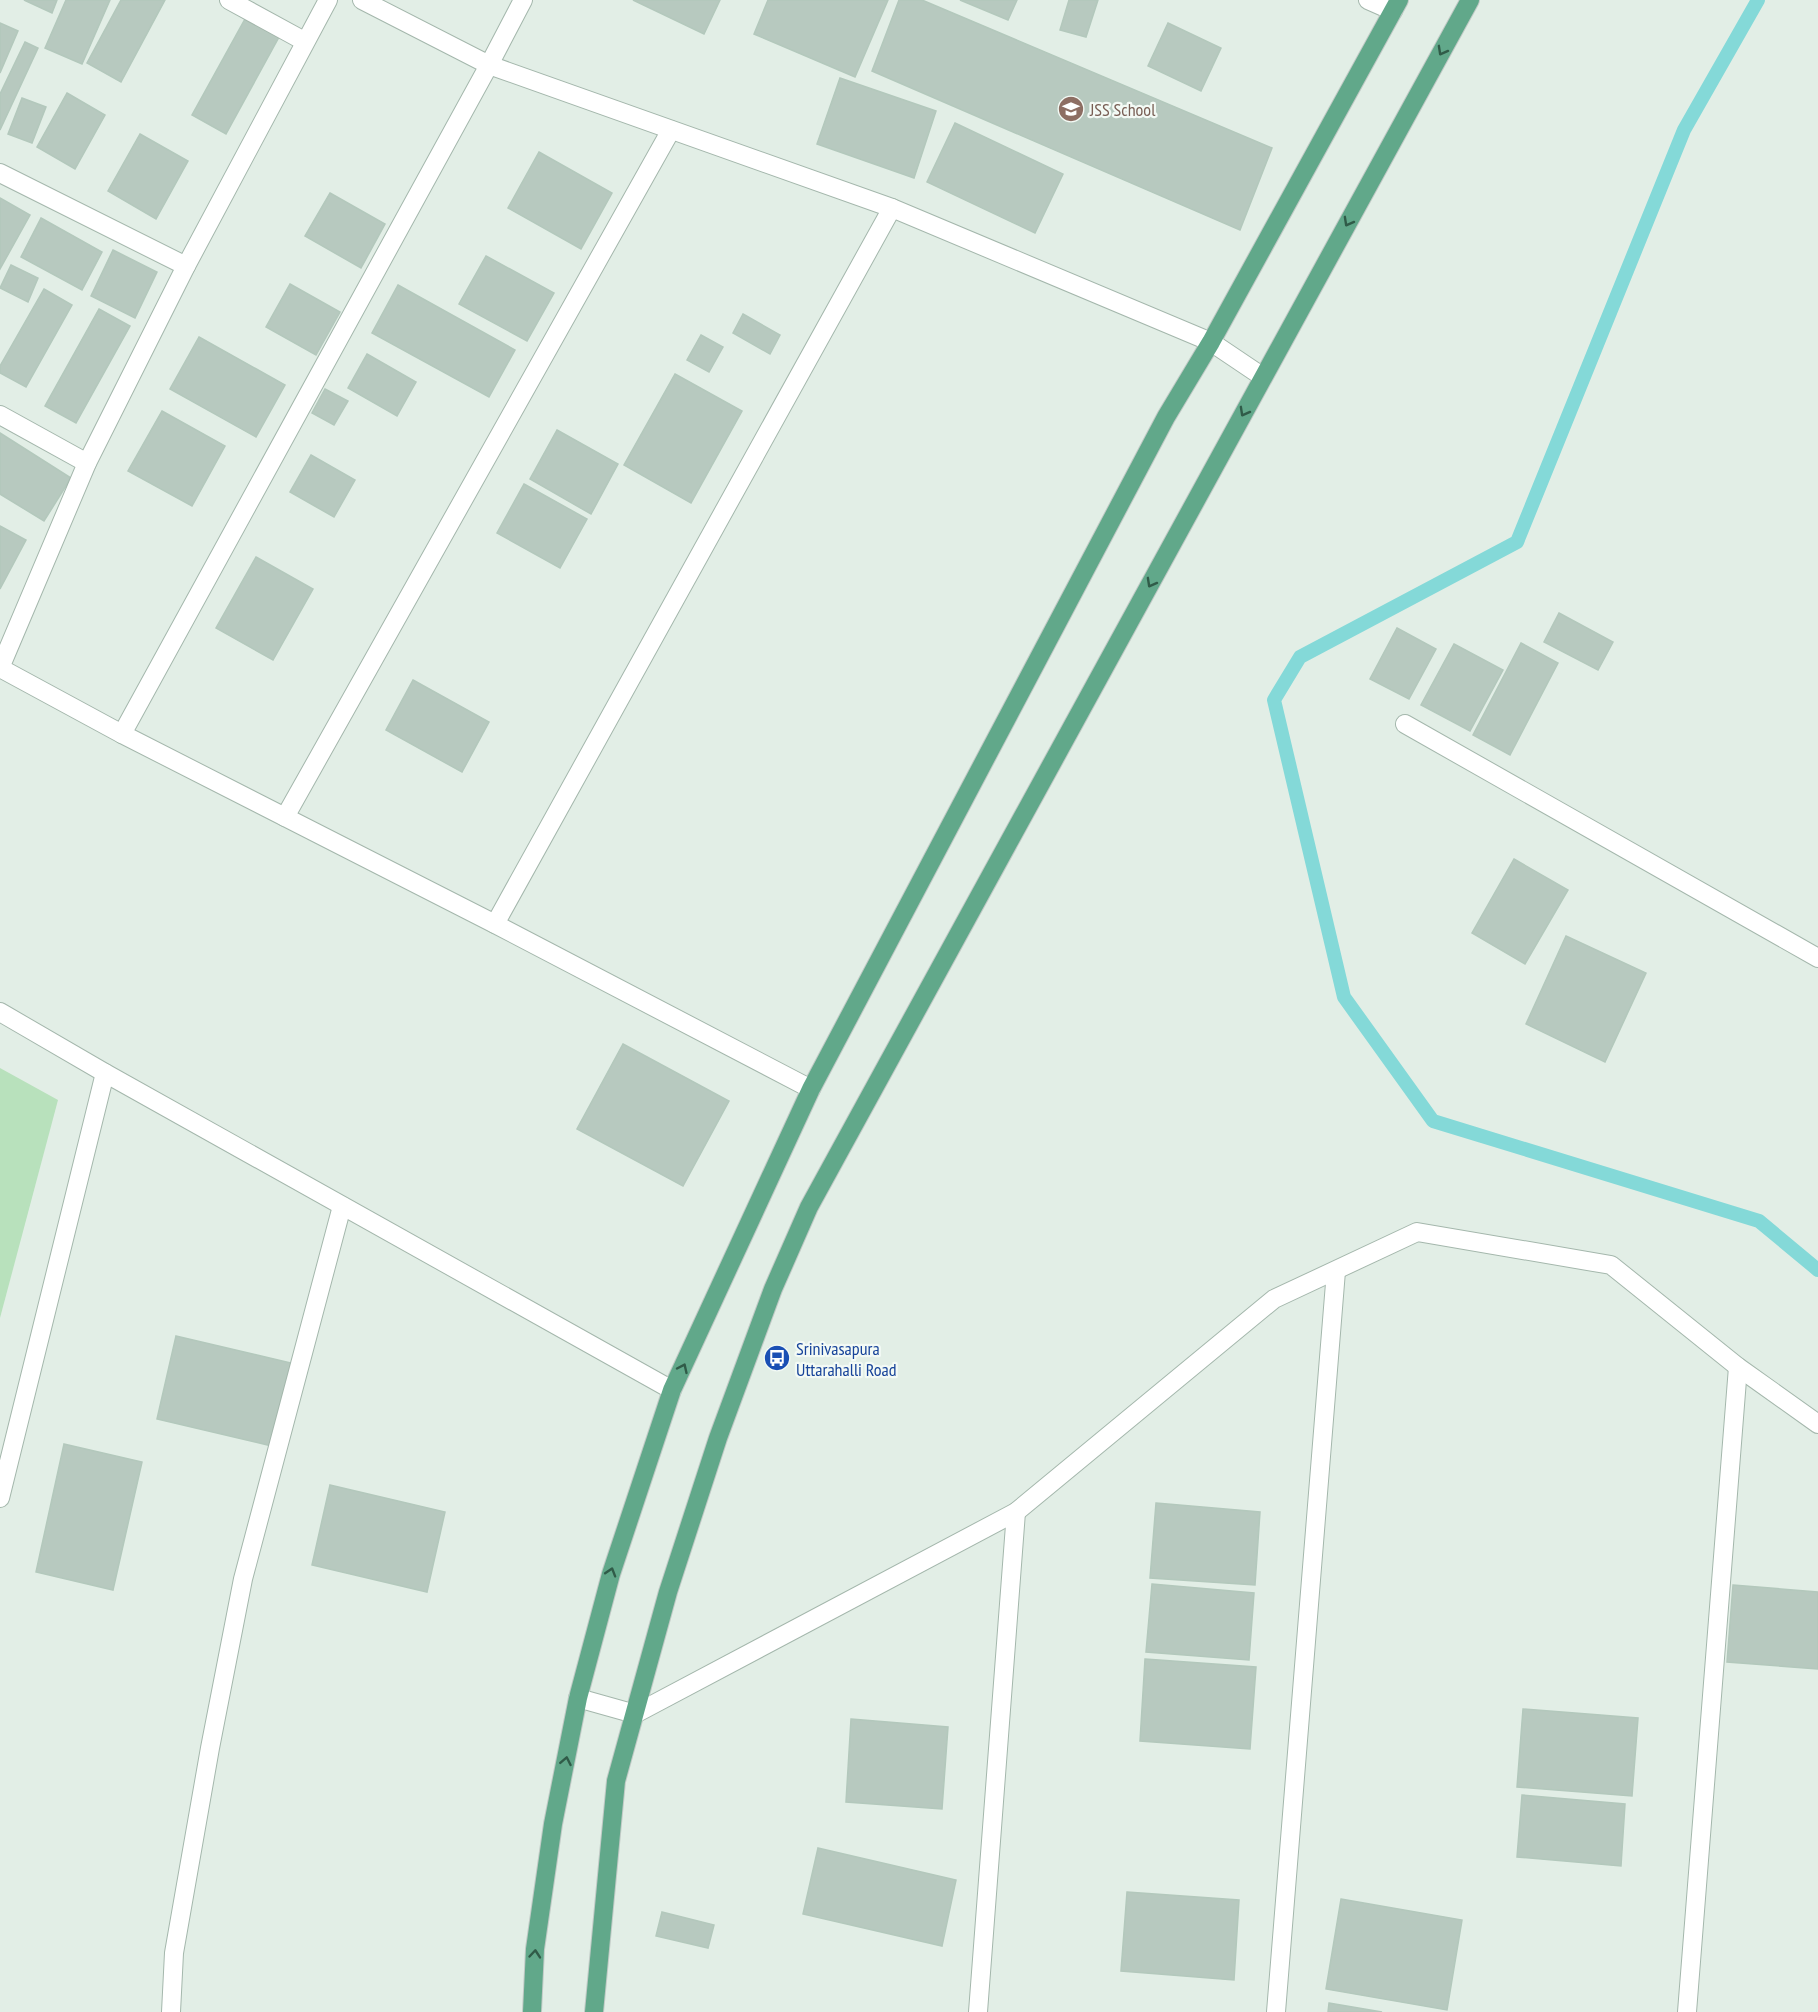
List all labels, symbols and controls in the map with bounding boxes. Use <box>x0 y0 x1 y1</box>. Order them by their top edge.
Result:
one-way arrow <box>1438 45 1449 55</box>
school or university icon: JSS School <box>1056 94 1086 124</box>
place label: JSS School <box>1089 98 1156 121</box>
one-way arrow <box>1344 216 1355 226</box>
one-way arrow <box>1240 405 1251 416</box>
one-way arrow <box>1147 576 1158 587</box>
place label: Srinivasapura Uttarahalli Road <box>796 1337 897 1381</box>
bus stop icon: Srinivasapura Uttarahalli Road <box>762 1343 792 1373</box>
one-way arrow <box>675 1363 687 1374</box>
one-way arrow <box>604 1567 617 1578</box>
one-way arrow <box>558 1756 571 1766</box>
one-way arrow <box>529 1949 542 1958</box>

